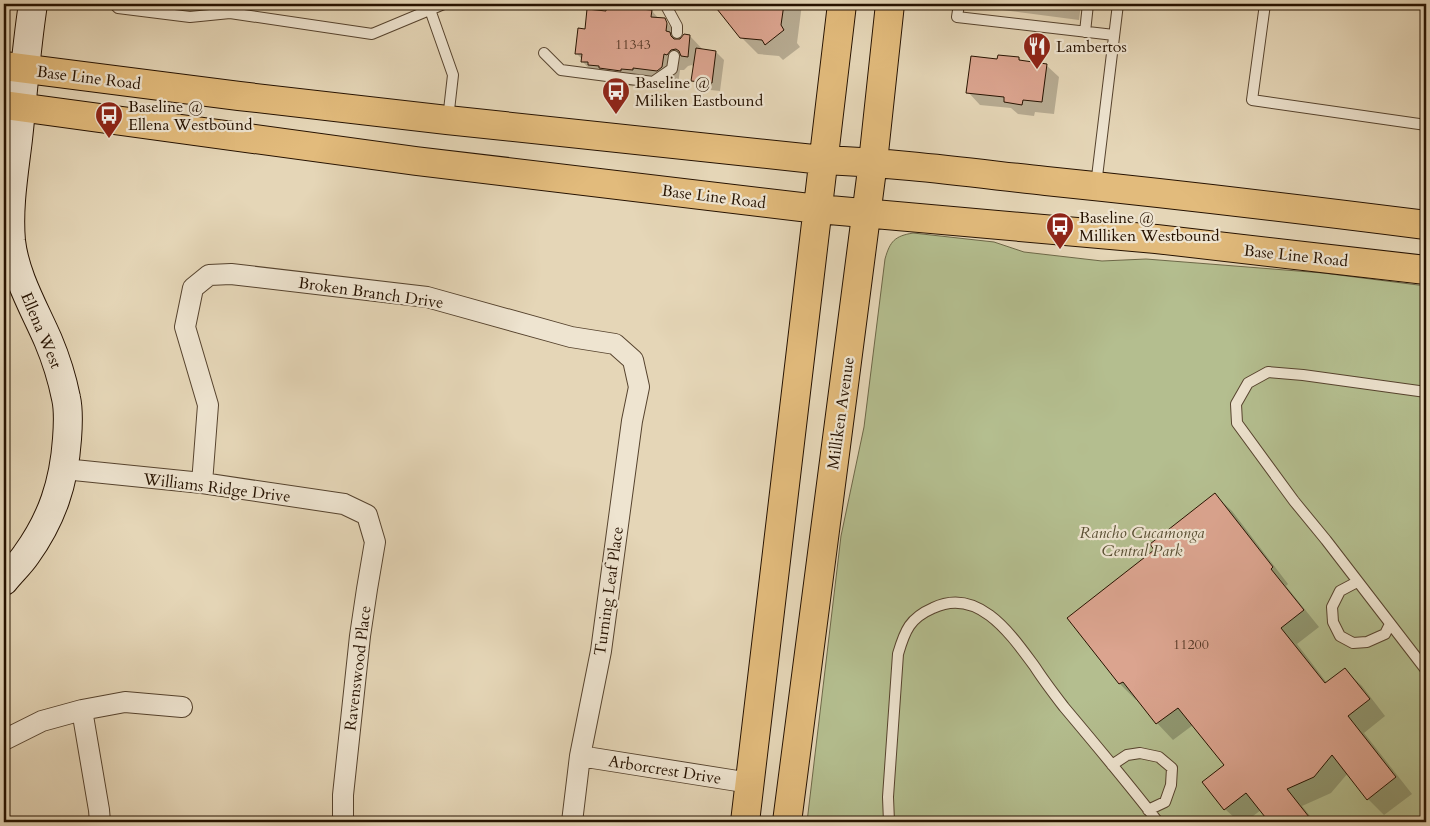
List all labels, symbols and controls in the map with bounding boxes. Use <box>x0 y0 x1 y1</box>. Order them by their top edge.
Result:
restaurant icon: Lambertos <box>1022 31 1052 70</box>
house number: 11343 <box>615 35 651 54</box>
place label: Lambertos <box>1056 36 1127 58</box>
street label: Base Line Road <box>36 61 143 95</box>
place label: Baseline @ Miliken Eastbound <box>635 72 764 112</box>
bus stop icon: Baseline @ Miliken Eastbound <box>601 76 631 115</box>
place label: Baseline @ Ellena Westbound <box>128 96 253 136</box>
bus stop icon: Baseline @ Ellena Westbound <box>94 100 124 139</box>
street label: Base Line Road <box>661 180 768 214</box>
place label: Baseline @ Milliken Westbound <box>1079 207 1220 247</box>
bus stop icon: Baseline @ Milliken Westbound <box>1045 211 1075 250</box>
street label: Base Line Road <box>1243 240 1350 272</box>
street label: Broken Branch Drive <box>297 272 445 314</box>
street label: Ellena West <box>15 289 67 372</box>
street label: Milliken Avenue <box>822 356 860 471</box>
street label: Williams Ridge Drive <box>141 468 292 508</box>
park label: Rancho Cucamonga Central Park <box>1080 522 1204 562</box>
street label: Turning Leaf Place <box>589 525 629 657</box>
street label: Ravenswood Place <box>339 604 377 732</box>
house number: 11200 <box>1173 635 1209 654</box>
street label: Arborcrest Drive <box>607 750 723 790</box>

